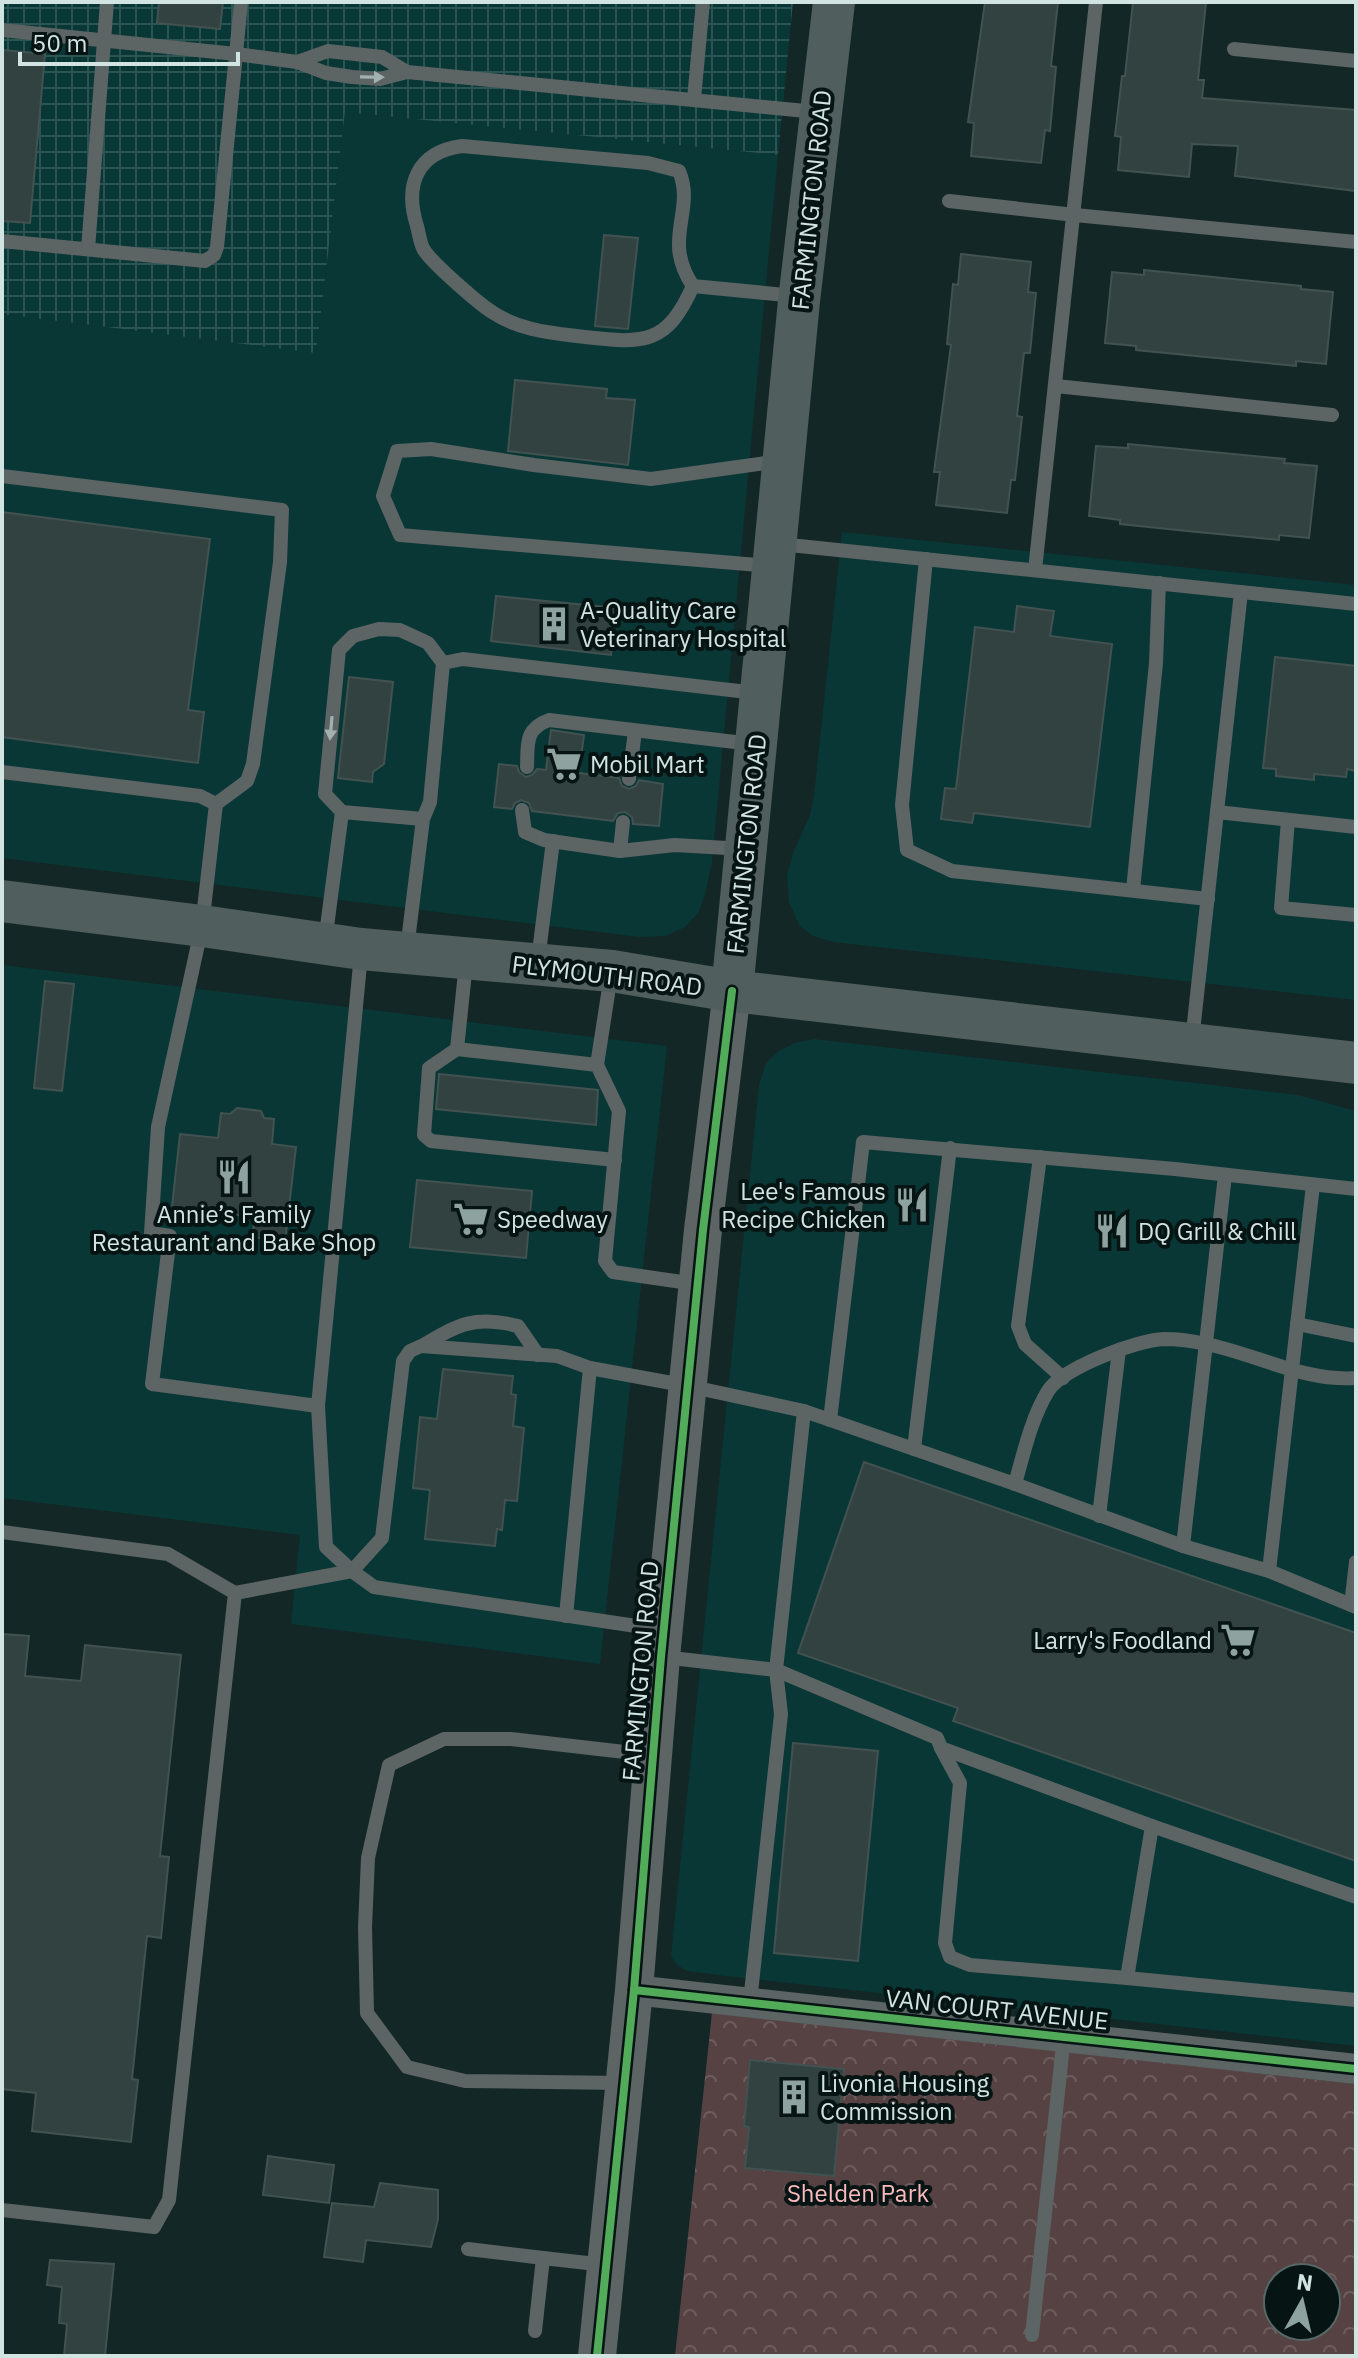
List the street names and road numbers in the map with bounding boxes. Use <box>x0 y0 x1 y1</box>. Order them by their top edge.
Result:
street label: FARMINGTON ROAD <box>784 88 838 312</box>
street label: FARMINGTON ROAD <box>719 732 773 956</box>
street label: PLYMOUTH ROAD <box>510 947 704 1003</box>
street label: FARMINGTON ROAD <box>614 1560 666 1782</box>
street label: VAN COURT AVENUE <box>884 1981 1110 2037</box>

